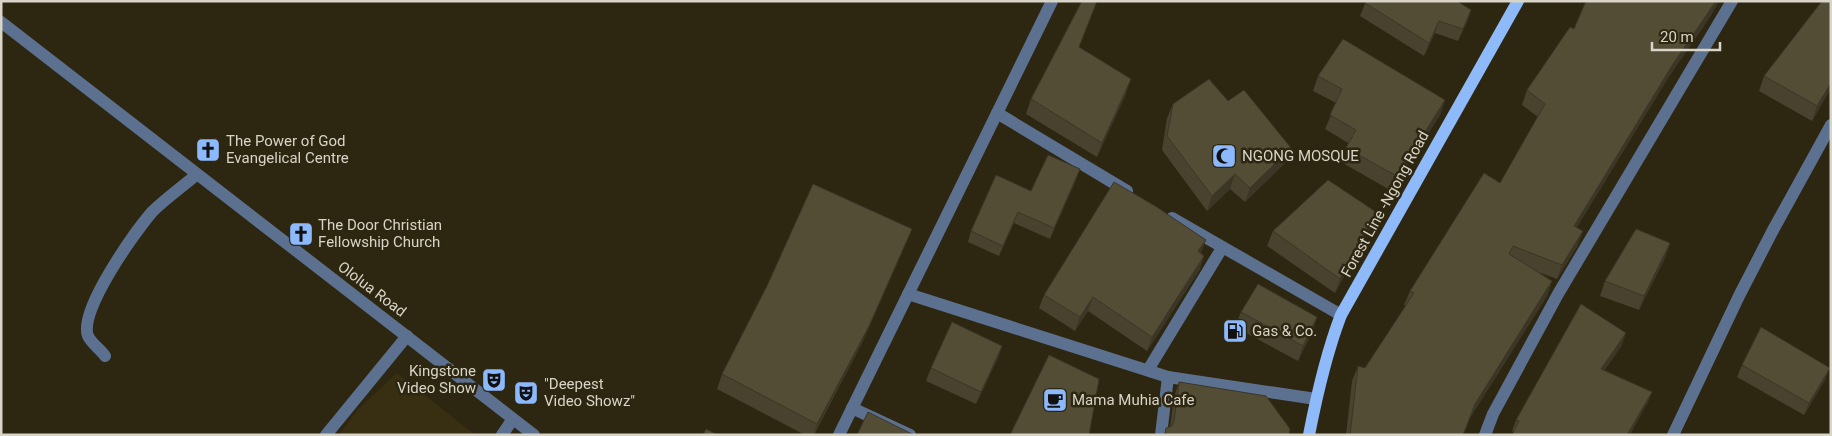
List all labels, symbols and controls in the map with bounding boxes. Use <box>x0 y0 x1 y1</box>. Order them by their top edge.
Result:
scale bar <box>1652 20 1720 52</box>
text: 20 m <box>1660 28 1694 46</box>
street label: Forest Line -Ngong Road <box>1337 128 1433 280</box>
place label: The Power of God Evangelical Centre <box>226 132 349 167</box>
church icon: The Power of God Evangelical Centre <box>195 137 221 163</box>
mosque icon: NGONG MOSQUE <box>1211 143 1237 169</box>
place label: NGONG MOSQUE <box>1242 147 1359 165</box>
place label: The Door Christian Fellowship Church <box>318 216 442 251</box>
church icon: The Door Christian Fellowship Church <box>288 221 314 247</box>
street label: Ololua Road <box>334 258 410 320</box>
fuel station icon: Gas & Co. <box>1222 318 1248 344</box>
place label: Gas & Co. <box>1252 322 1317 340</box>
place label: Kingstone Video Show <box>397 362 476 397</box>
theatre icon: Kingstone Video Show <box>481 367 507 393</box>
place label: "Deepest Video Showz" <box>544 375 635 410</box>
theatre icon: "Deepest Video Showz" <box>513 380 539 406</box>
cafe icon: Mama Muhia Cafe <box>1042 387 1068 413</box>
place label: Mama Muhia Cafe <box>1072 391 1194 409</box>

